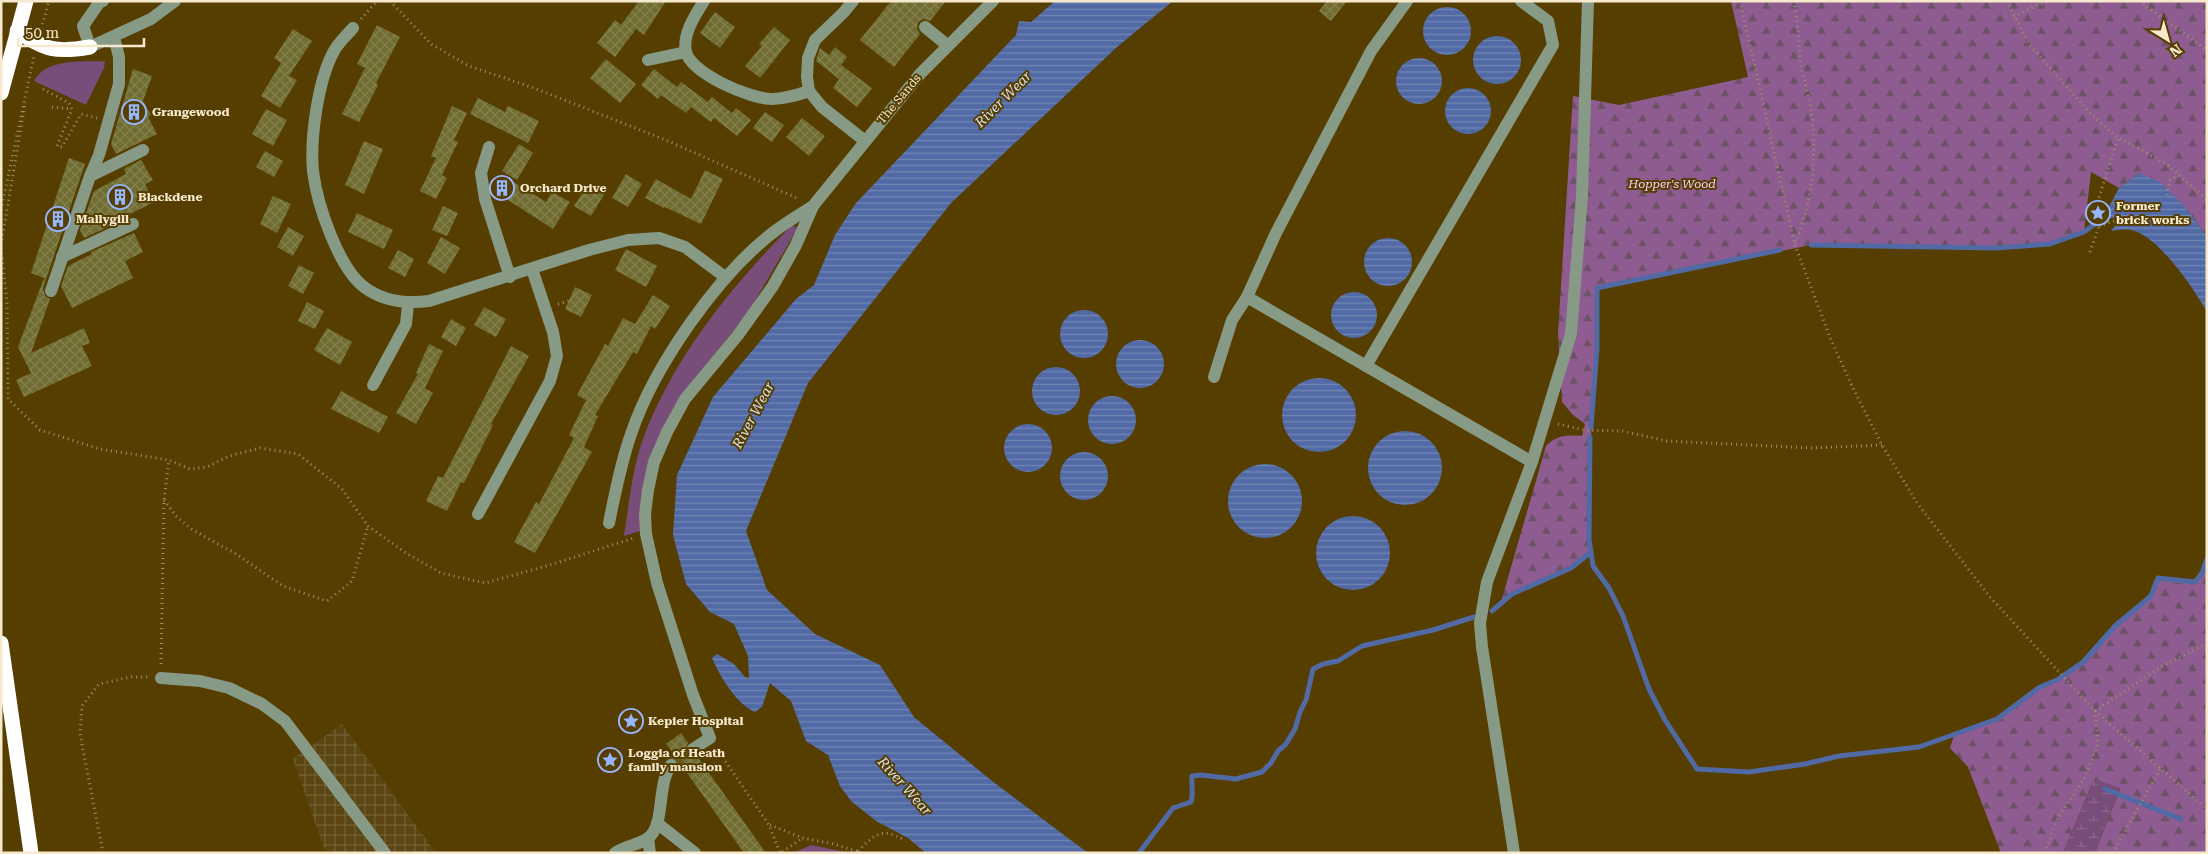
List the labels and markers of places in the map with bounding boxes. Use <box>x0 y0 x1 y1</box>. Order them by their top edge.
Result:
building icon: Grangewood <box>121 99 147 125</box>
place label: Grangewood <box>152 105 229 119</box>
building icon: Orchard Drive <box>489 175 515 201</box>
place label: Orchard Drive <box>520 181 606 195</box>
building icon: Blackdene <box>107 184 133 210</box>
place label: Blackdene <box>138 190 202 204</box>
place label: Former brick works <box>2116 199 2189 227</box>
place icon: Former brick works <box>2085 200 2111 226</box>
building icon: Mallygill <box>45 206 71 232</box>
place label: Mallygill <box>76 212 129 226</box>
place icon: Kepier Hospital <box>618 708 644 734</box>
place label: Kepier Hospital <box>648 714 743 728</box>
place label: Loggia of Heath family mansion <box>628 746 725 774</box>
place icon: Loggia of Heath family mansion <box>597 747 623 773</box>

